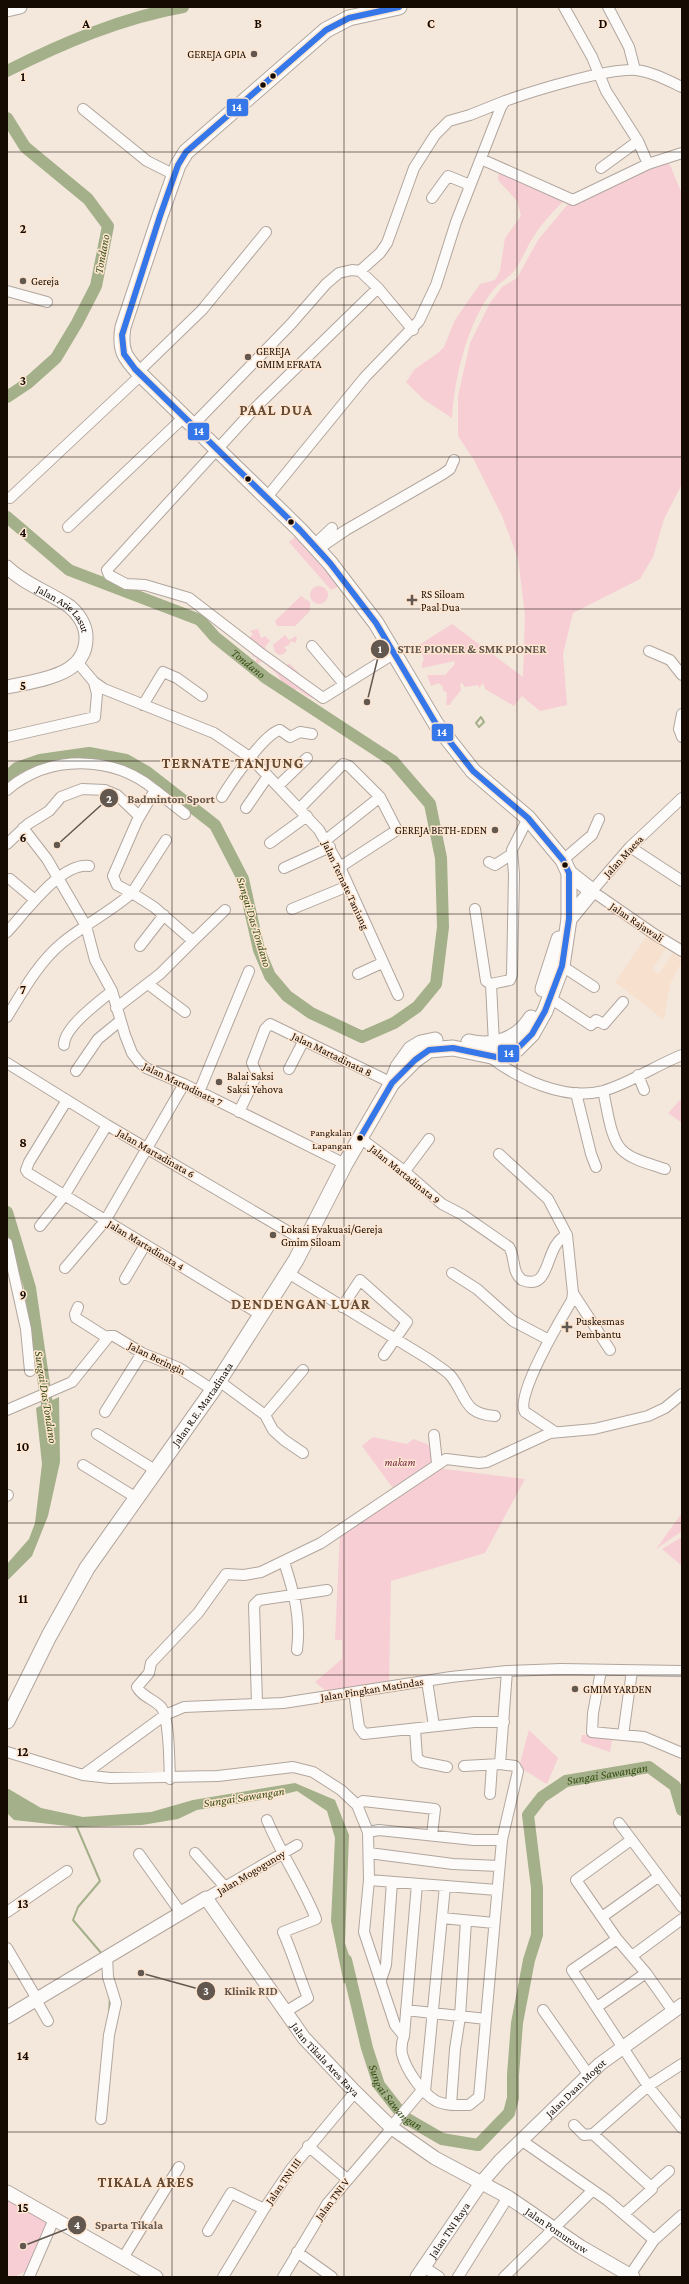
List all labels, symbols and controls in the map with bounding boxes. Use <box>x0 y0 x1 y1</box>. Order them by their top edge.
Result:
text: A <box>81 16 90 31</box>
text: B <box>254 16 262 31</box>
text: C <box>427 16 435 31</box>
text: D <box>599 16 608 31</box>
place label: GEREJA GPIA <box>187 48 247 61</box>
marker: GEREJA GPIA <box>249 49 259 59</box>
text: 1 <box>21 69 26 84</box>
unlabelled marker <box>268 71 278 81</box>
unlabelled marker <box>258 80 268 90</box>
line badge: 14 <box>226 98 249 117</box>
text: 14 <box>232 101 242 113</box>
text: 2 <box>20 221 27 236</box>
water label: Tondano <box>91 233 113 275</box>
place label: Gereja <box>31 275 59 288</box>
marker: Gereja <box>18 276 28 286</box>
place label: GEREJA GMIM EFRATA <box>256 345 322 370</box>
marker: GEREJA GMIM EFRATA <box>243 352 253 362</box>
text: 3 <box>20 373 26 388</box>
district label: PAAL DUA <box>239 402 313 418</box>
line badge: 14 <box>187 422 210 441</box>
text: 14 <box>194 425 204 437</box>
unlabelled marker <box>243 474 253 484</box>
unlabelled marker <box>286 517 296 527</box>
text: 4 <box>19 525 27 540</box>
street label: Jalan Arie Lasut <box>33 582 92 634</box>
place label: RS Siloam Paal Dua <box>421 588 465 613</box>
marker: RS Siloam Paal Dua <box>406 594 418 606</box>
callout: STIE PIONER & SMK PIONER <box>370 637 555 661</box>
text: 1 <box>378 642 383 656</box>
text: STIE PIONER & SMK PIONER <box>398 642 547 656</box>
water label: Tondano <box>228 646 268 682</box>
text: 5 <box>20 678 26 693</box>
line badge: 14 <box>431 723 454 742</box>
text: 14 <box>437 726 447 738</box>
district label: TERNATE TANJUNG <box>162 755 304 771</box>
callout: Badminton Sport <box>99 786 222 810</box>
text: 2 <box>106 792 112 806</box>
text: Badminton Sport <box>127 792 215 806</box>
place label: GEREJA BETH-EDEN <box>395 824 487 837</box>
marker: GEREJA BETH-EDEN <box>490 825 500 835</box>
text: 6 <box>19 830 27 845</box>
street label: Jalan Maesa <box>600 833 646 881</box>
street label: Jalan Ternate Taniung <box>319 838 372 932</box>
unlabelled marker <box>560 860 570 870</box>
water label: Sungai Das Tondano <box>234 875 274 969</box>
street label: Jalan Rajawali <box>607 899 666 945</box>
text: 7 <box>20 982 26 997</box>
street label: Jalan Martadinata 8 <box>289 1029 374 1079</box>
line badge: 14 <box>497 1044 520 1063</box>
text: 14 <box>504 1047 514 1059</box>
street label: Jalan Martadinata 7 <box>140 1059 225 1109</box>
place label: Balai Saksi Saksi Yehova <box>227 1070 283 1095</box>
marker: Balai Saksi Saksi Yehova <box>214 1077 224 1087</box>
street label: Jalan Martadinata 6 <box>114 1126 197 1181</box>
place label: Pangkalan Lapangan <box>310 1127 353 1151</box>
marker: Pangkalan Lapangan <box>355 1133 365 1143</box>
text: 8 <box>19 1135 27 1150</box>
street label: Jalan Martadinata 9 <box>366 1141 443 1207</box>
street label: Jalan Martadinata 4 <box>104 1217 187 1274</box>
place label: Lokasi Evakuasi/Gereja Gmim Siloam <box>281 1223 382 1248</box>
marker: Lokasi Evakuasi/Gereja Gmim Siloam <box>268 1230 278 1240</box>
text: 9 <box>19 1287 27 1302</box>
district label: DENDENGAN LUAR <box>231 1296 371 1312</box>
place label: Puskesmas Pembantu <box>576 1315 624 1340</box>
marker: Puskesmas Pembantu <box>561 1321 573 1333</box>
street label: Jalan Beringin <box>125 1339 188 1378</box>
water label: Sungai Das Tondano <box>32 1350 60 1444</box>
street label: Jalan R.E. Martadinata <box>169 1360 235 1450</box>
text: 10 <box>17 1439 29 1454</box>
park label: makam <box>384 1456 416 1468</box>
text: 11 <box>18 1591 28 1606</box>
street label: Jalan Pingkan Matindas <box>319 1675 424 1704</box>
place label: GMIM YARDEN <box>583 1683 652 1695</box>
marker: GMIM YARDEN <box>570 1684 580 1694</box>
text: 12 <box>17 1744 29 1759</box>
water label: Sungai Sawangan <box>566 1760 649 1788</box>
water label: Sungai Sawangan <box>203 1784 285 1810</box>
street label: Jalan Mogogunoy <box>214 1847 288 1898</box>
text: 13 <box>17 1896 29 1911</box>
callout: Klinik RID <box>196 1979 286 2003</box>
text: 3 <box>203 1984 209 1998</box>
text: Klinik RID <box>224 1984 278 1998</box>
street label: Jalan Tikala Ares Raya <box>288 2019 362 2099</box>
text: 14 <box>17 2048 29 2063</box>
street label: Jalan Daan Mogot <box>542 2056 608 2121</box>
water label: Sungai Sawangan <box>366 2063 425 2133</box>
street label: Jalan TNI III <box>262 2156 304 2208</box>
district label: TIKALA ARES <box>97 2174 195 2190</box>
street label: Jalan TNI V <box>312 2175 353 2224</box>
text: 15 <box>17 2200 29 2215</box>
street label: Jalan TNI Raya <box>426 2200 472 2261</box>
street label: Jalan Pomurouw <box>522 2204 591 2256</box>
callout: Sparta Tikala <box>67 2213 171 2237</box>
text: 4 <box>74 2218 81 2232</box>
text: Sparta Tikala <box>95 2218 163 2232</box>

